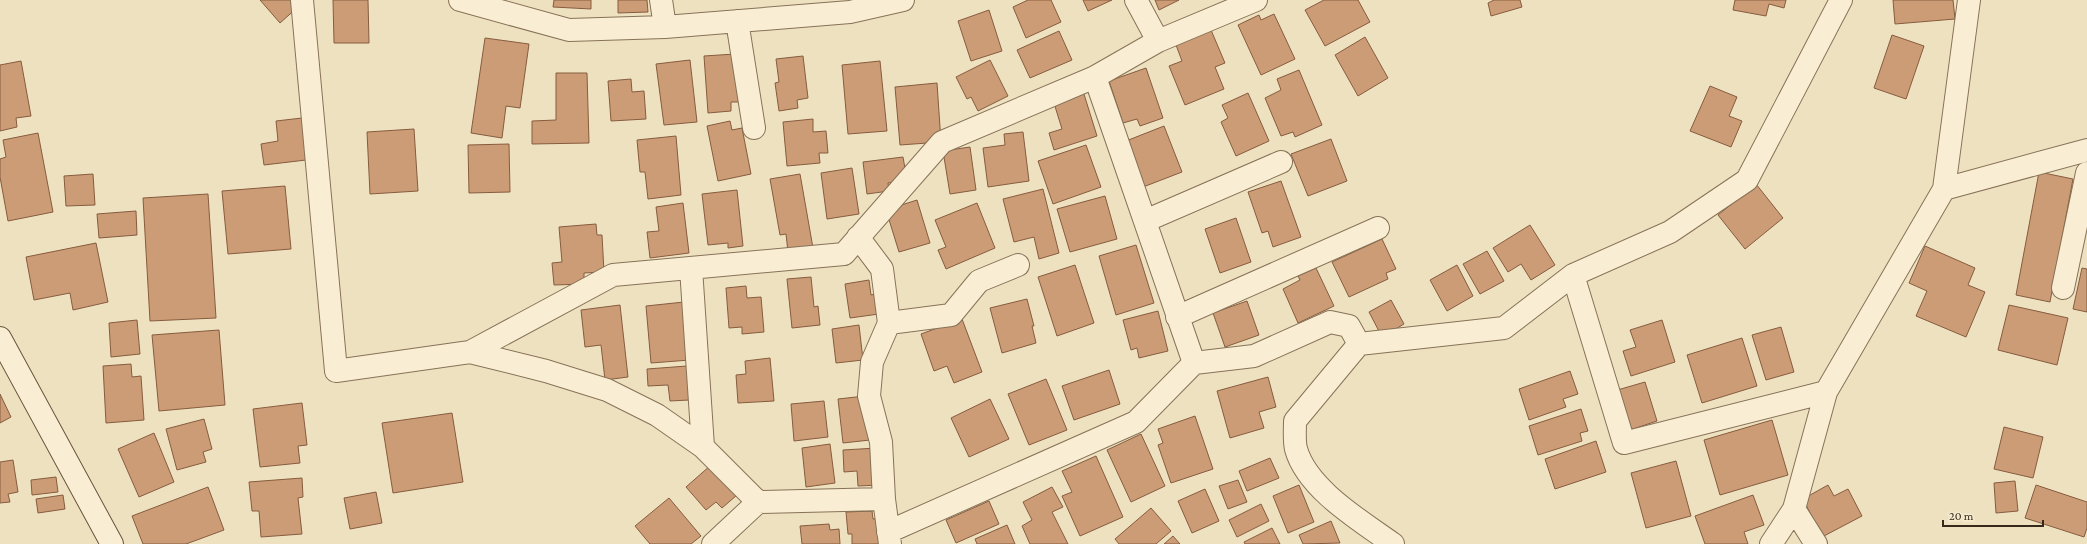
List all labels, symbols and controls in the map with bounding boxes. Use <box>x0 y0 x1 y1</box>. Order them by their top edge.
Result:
scale bar <box>1943 502 2043 528</box>
text: 20 m <box>1949 509 1974 523</box>

